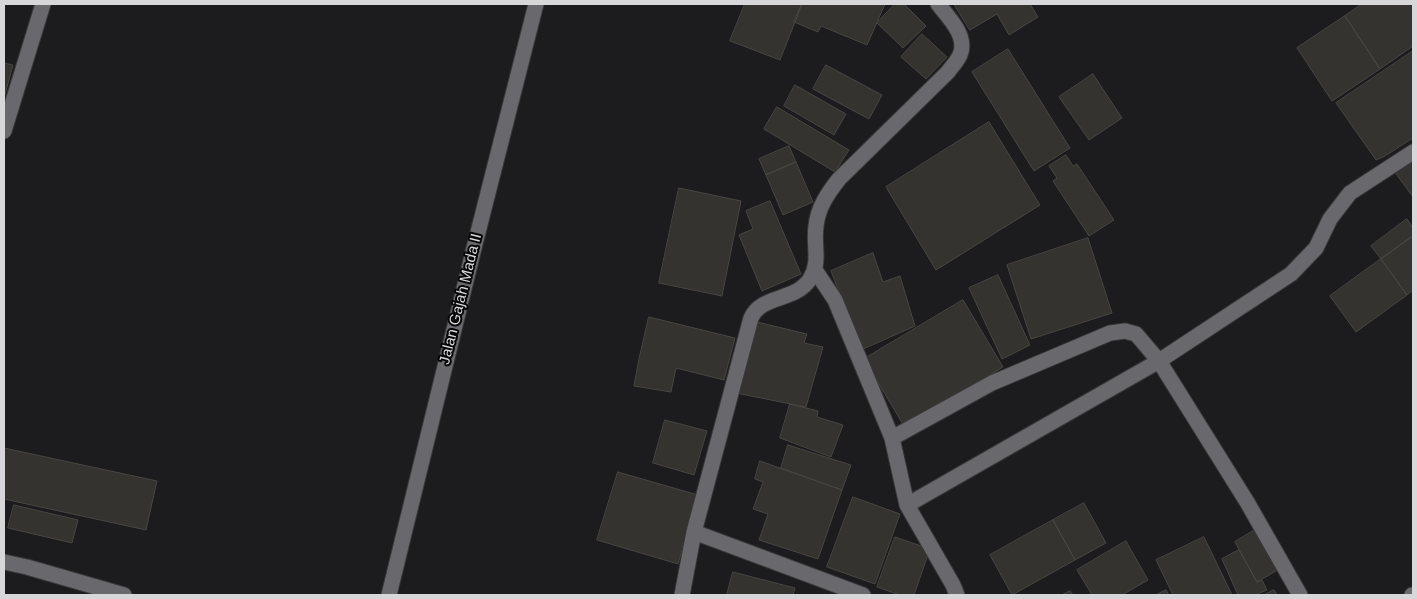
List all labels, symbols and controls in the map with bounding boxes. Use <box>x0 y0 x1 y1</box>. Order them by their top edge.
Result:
street label: Jalan Gajah Mada II <box>436 232 486 366</box>

